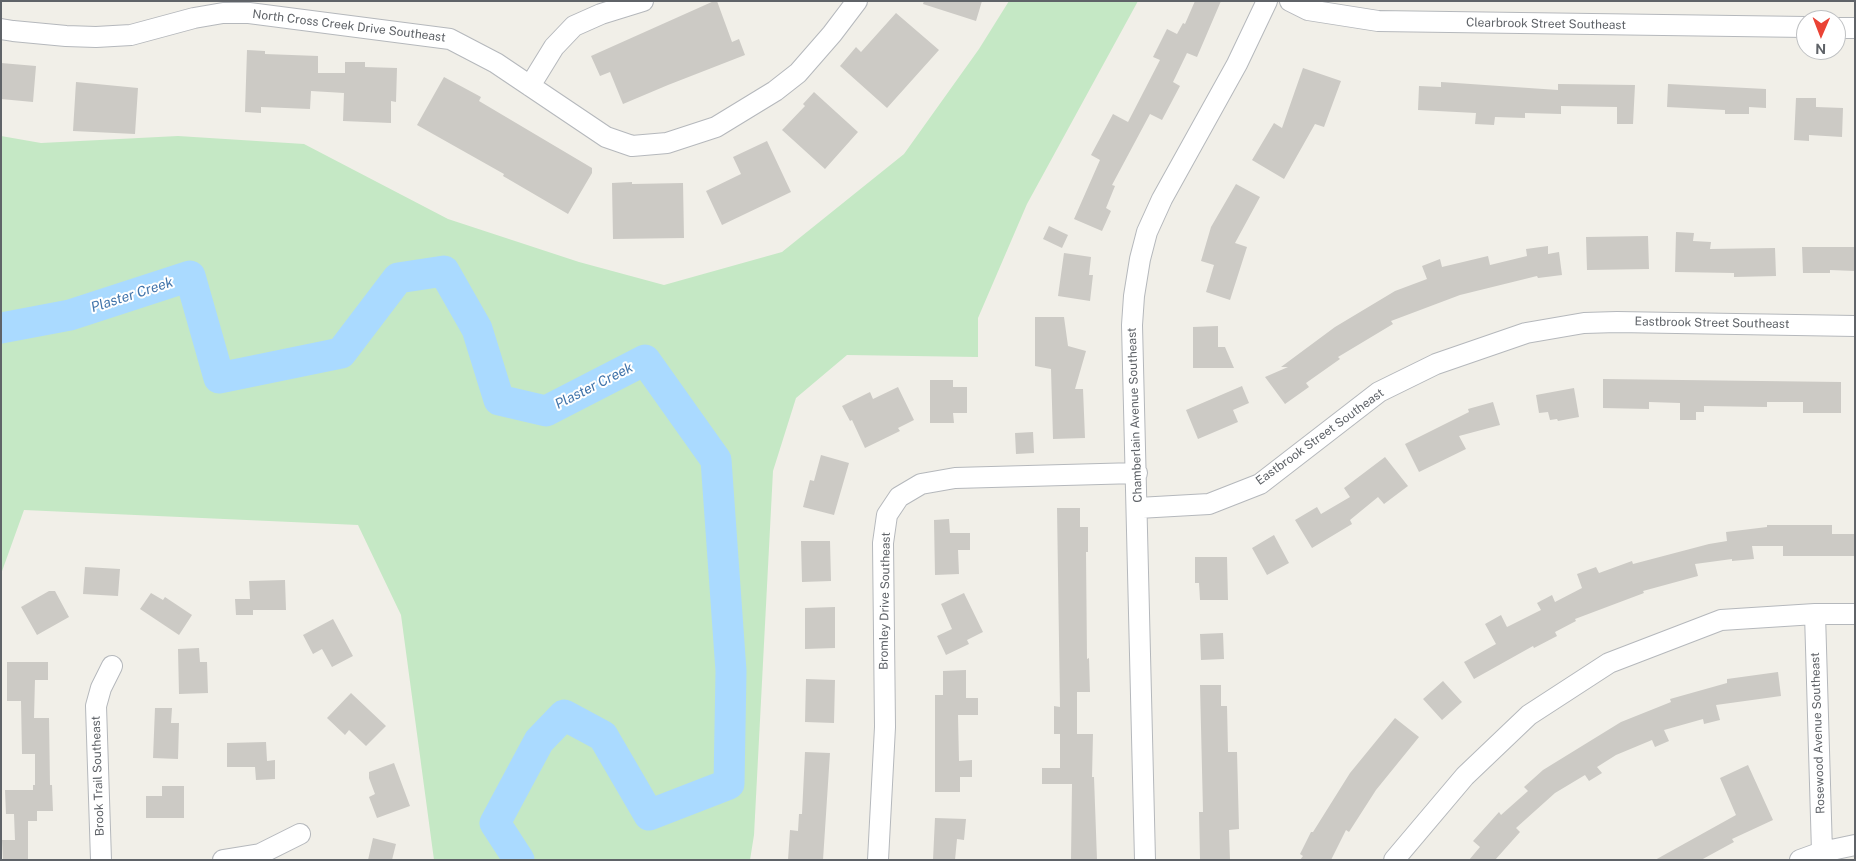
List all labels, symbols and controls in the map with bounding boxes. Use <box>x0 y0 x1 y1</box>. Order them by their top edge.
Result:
street label: North Cross Creek Drive Southeast <box>252 7 446 45</box>
north arrow <box>1796 10 1846 60</box>
street label: Clearbrook Street Southeast <box>1466 15 1626 33</box>
text: N <box>1815 41 1826 57</box>
water label: Plaster Creek <box>89 274 175 316</box>
street label: Eastbrook Street Southeast <box>1635 314 1789 332</box>
street label: Chamberlain Avenue Southeast <box>1125 327 1145 503</box>
water label: Plaster Creek <box>552 359 636 413</box>
street label: Eastbrook Street Southeast <box>1253 386 1387 488</box>
street label: Bromley Drive Southeast <box>877 532 893 670</box>
street label: Rosewood Avenue Southeast <box>1808 652 1828 814</box>
street label: Brook Trail Southeast <box>89 716 107 836</box>

